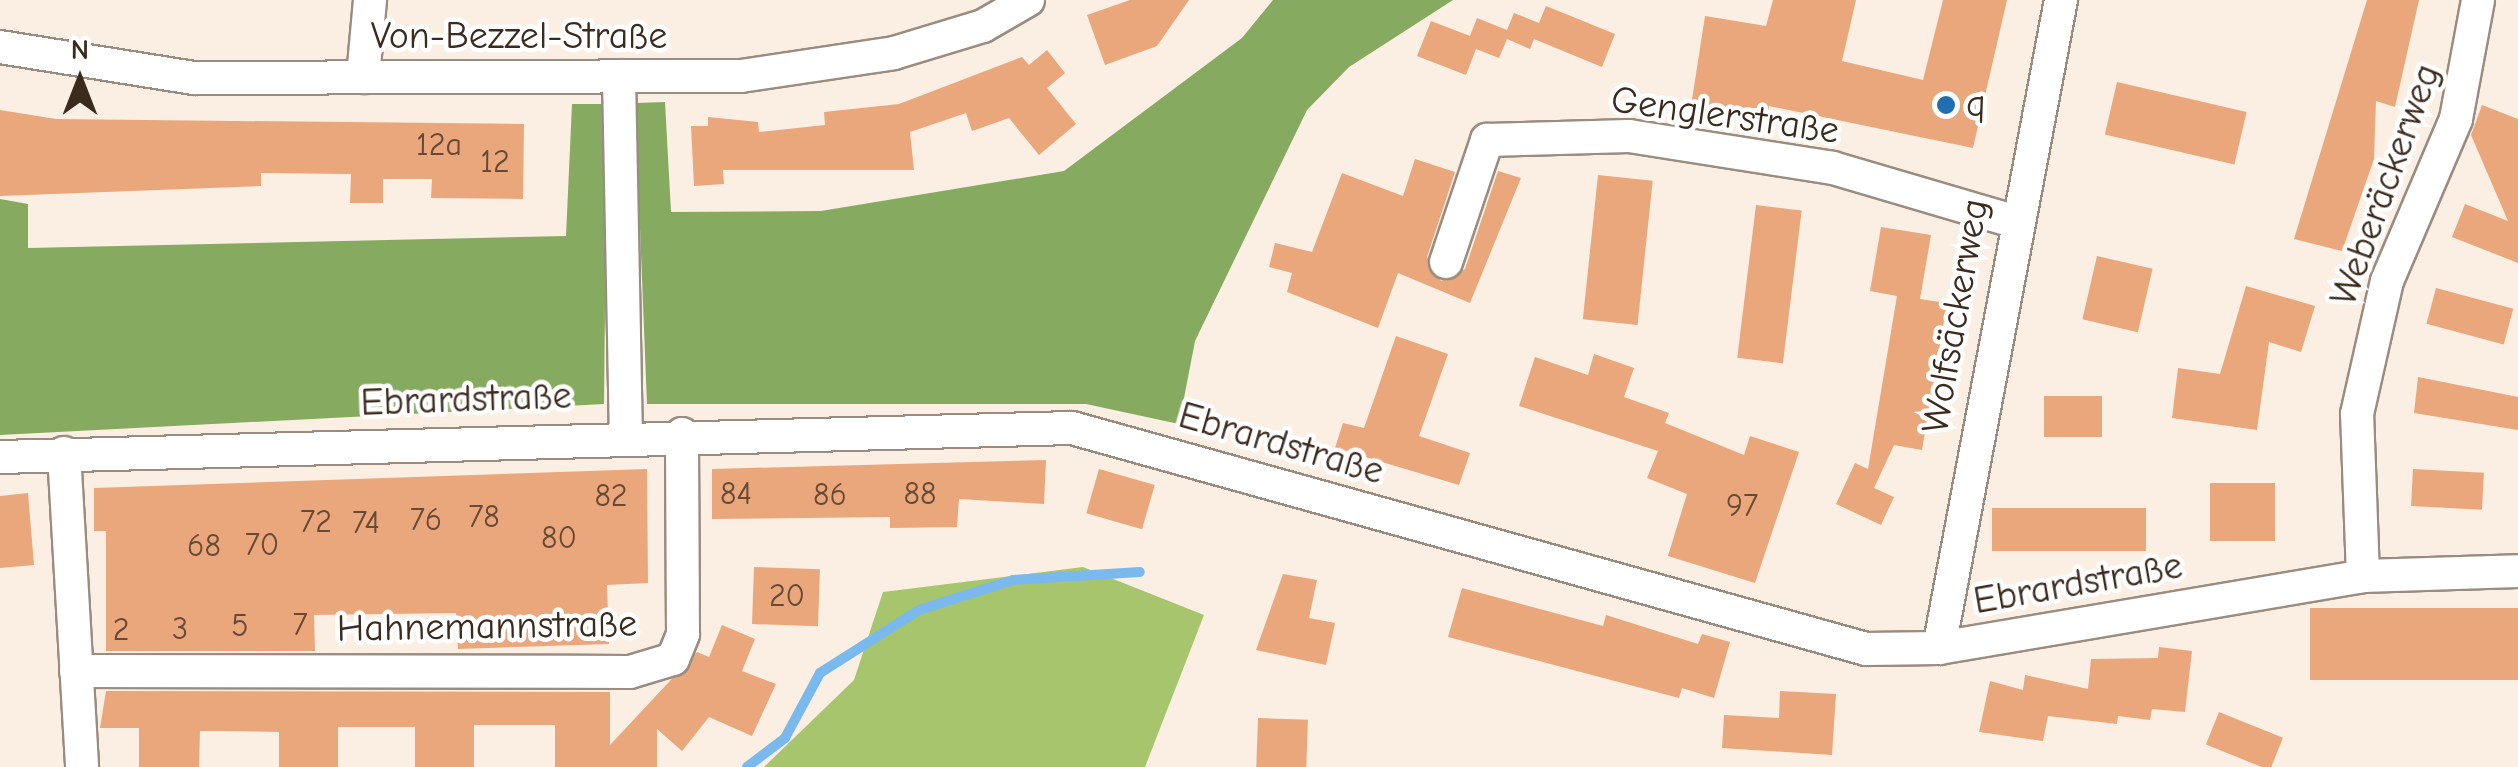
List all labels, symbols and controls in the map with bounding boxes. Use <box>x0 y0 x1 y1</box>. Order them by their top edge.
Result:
street label: Von-Bezzel-Straße <box>371 14 667 60</box>
north arrow <box>30 30 130 130</box>
text: N <box>71 34 89 66</box>
street label: Weberäckerweg <box>2321 58 2451 312</box>
street label: Genglerstraße <box>1608 77 1842 155</box>
place label: q <box>1966 82 1986 128</box>
marker: q <box>1935 94 1957 116</box>
house number: 12a <box>416 126 462 164</box>
house number: 12 <box>480 143 510 181</box>
street label: Wolfsäckerweg <box>1913 195 1999 437</box>
street label: Ebrardstraße <box>360 374 572 426</box>
street label: Ebrardstraße <box>1173 393 1389 495</box>
house number: 84 <box>720 475 752 513</box>
house number: 88 <box>904 475 936 513</box>
house number: 86 <box>813 476 847 514</box>
house number: 82 <box>594 477 628 515</box>
house number: 97 <box>1726 487 1758 525</box>
house number: 78 <box>468 498 500 536</box>
house number: 76 <box>410 501 442 539</box>
house number: 72 <box>300 503 332 541</box>
house number: 74 <box>352 504 380 542</box>
house number: 80 <box>541 519 577 557</box>
house number: 70 <box>245 526 279 564</box>
house number: 68 <box>187 527 221 565</box>
street label: Ebrardstraße <box>1970 543 2186 625</box>
house number: 20 <box>769 577 805 615</box>
street label: Hahnemannstraße <box>337 602 637 652</box>
house number: 7 <box>292 606 308 644</box>
house number: 5 <box>231 607 249 645</box>
house number: 3 <box>172 610 188 648</box>
house number: 2 <box>113 611 129 649</box>

